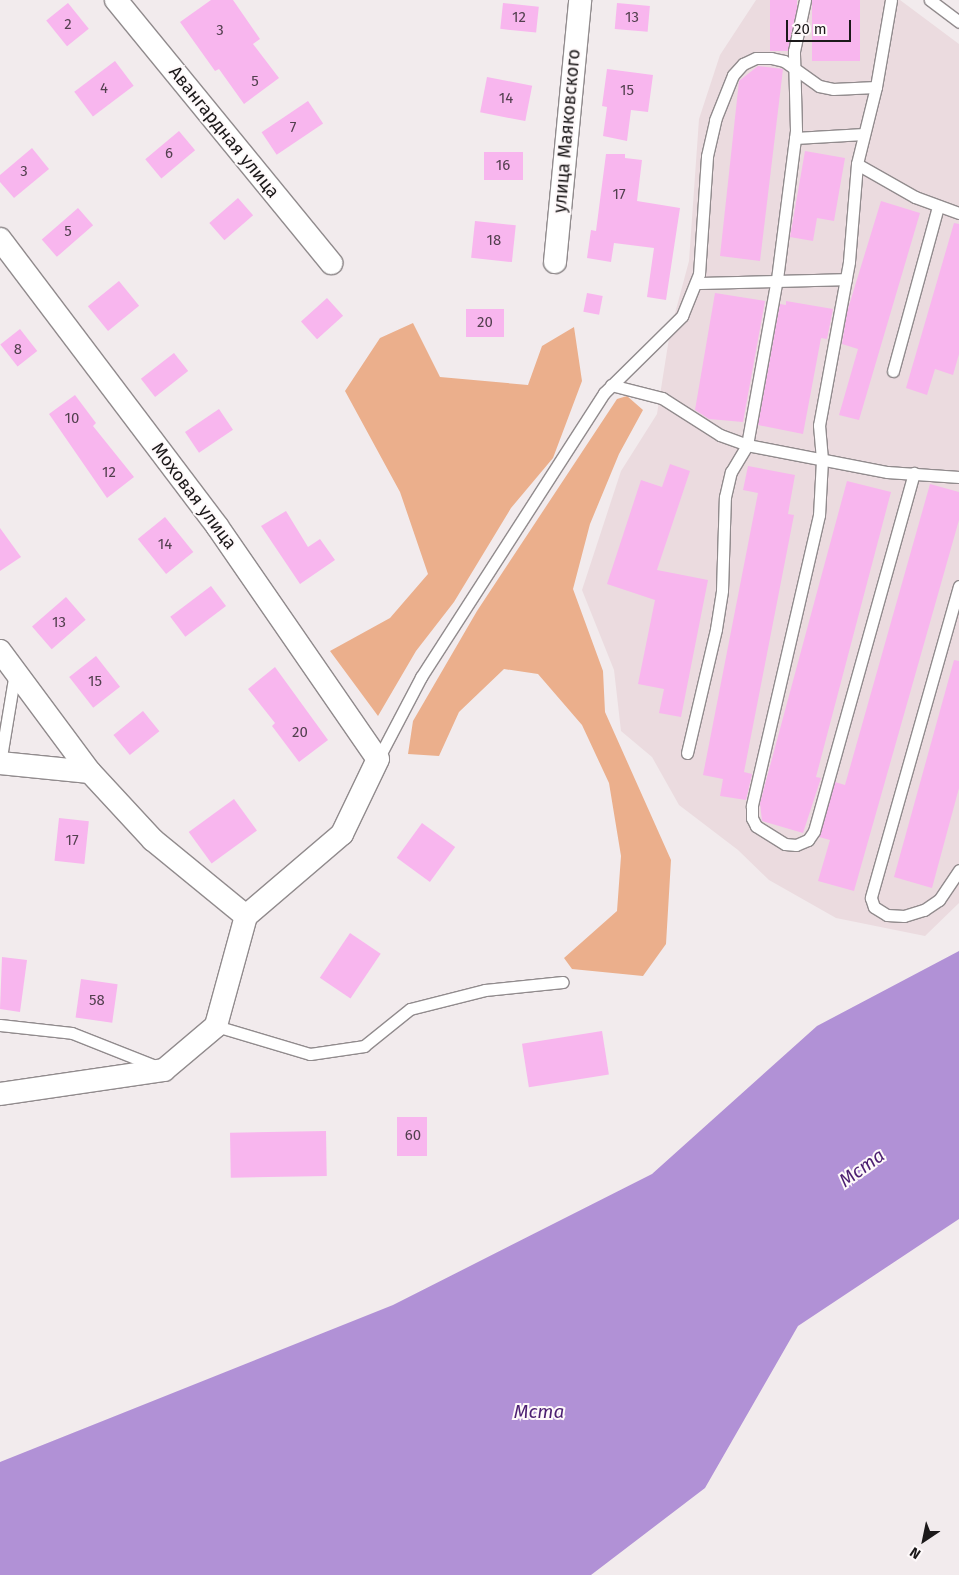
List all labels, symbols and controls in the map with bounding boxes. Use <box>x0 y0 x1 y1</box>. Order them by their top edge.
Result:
house number: 12 <box>512 9 526 27</box>
house number: 13 <box>625 9 639 27</box>
scale bar <box>789 10 854 42</box>
house number: 2 <box>64 16 72 34</box>
text: 20 m <box>794 20 827 38</box>
house number: 3 <box>216 22 224 40</box>
street label: улица Маяковского <box>549 48 585 214</box>
street label: Авангардная улица <box>164 62 284 202</box>
house number: 5 <box>251 73 259 91</box>
house number: 4 <box>100 80 108 98</box>
house number: 15 <box>620 82 634 100</box>
house number: 14 <box>499 90 513 108</box>
house number: 7 <box>290 119 296 137</box>
house number: 6 <box>165 145 173 163</box>
house number: 16 <box>496 157 510 175</box>
house number: 3 <box>20 163 28 181</box>
house number: 17 <box>612 186 626 204</box>
house number: 5 <box>64 223 72 241</box>
house number: 18 <box>487 232 501 250</box>
house number: 20 <box>477 314 493 332</box>
house number: 8 <box>14 341 22 359</box>
house number: 10 <box>65 410 79 428</box>
street label: Моховая улица <box>147 438 241 554</box>
house number: 12 <box>102 464 116 482</box>
house number: 14 <box>158 536 172 554</box>
house number: 13 <box>52 614 66 632</box>
house number: 15 <box>88 673 102 691</box>
house number: 20 <box>292 724 308 742</box>
house number: 17 <box>65 832 79 850</box>
house number: 58 <box>89 992 105 1010</box>
house number: 60 <box>405 1127 421 1145</box>
water label: Мста <box>835 1144 889 1192</box>
water label: Мста <box>514 1401 564 1423</box>
north arrow <box>899 1515 949 1565</box>
text: N <box>907 1543 924 1563</box>

